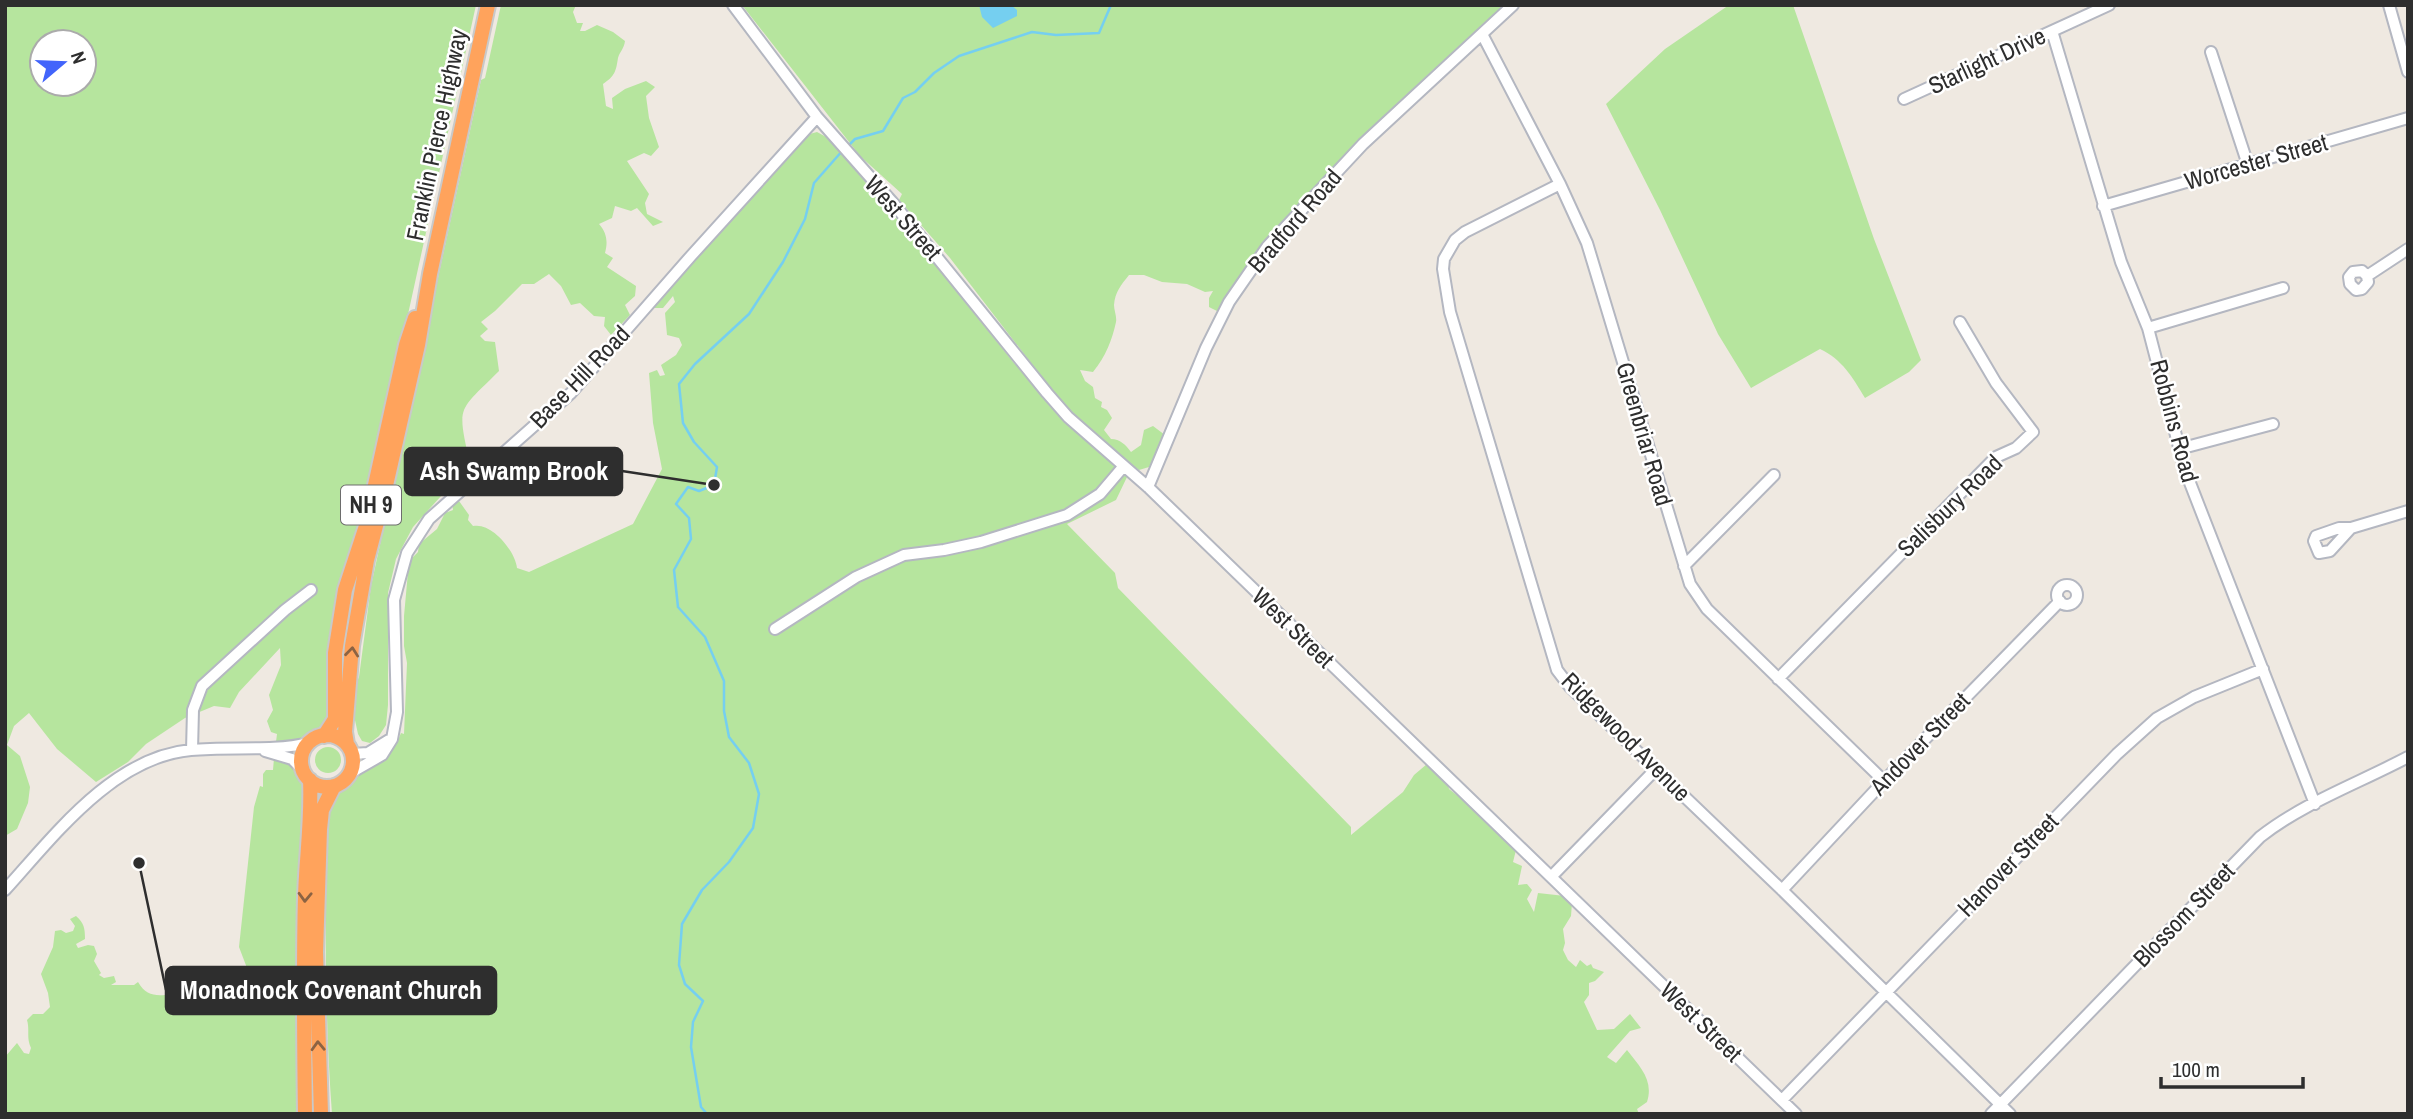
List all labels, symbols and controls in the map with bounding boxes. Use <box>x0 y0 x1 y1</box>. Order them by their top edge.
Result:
street label: Starlight Drive <box>1923 19 2050 101</box>
street label: Franklin Pierce Highway <box>398 26 474 244</box>
north arrow <box>28 28 98 98</box>
text: N <box>65 48 93 67</box>
street label: Worcester Street <box>2181 125 2331 197</box>
street label: Bradford Road <box>1240 162 1348 279</box>
street label: West Street <box>858 168 950 267</box>
street label: Base Hill Road <box>522 318 636 435</box>
street label: Robbins Road <box>2143 356 2207 486</box>
street label: Greenbriar Road <box>1609 358 1681 509</box>
street label: Salisbury Road <box>1890 447 2009 564</box>
callout: Ash Swamp Brook <box>405 448 622 495</box>
text: Ash Swamp Brook <box>420 453 608 488</box>
road number: NH 9 <box>341 485 401 524</box>
street label: West Street <box>1246 580 1342 675</box>
one-way arrow <box>344 646 359 657</box>
street label: Ridgewood Avenue <box>1555 665 1698 808</box>
street label: Andover Street <box>1861 685 1977 802</box>
street label: Hanover Street <box>1950 805 2065 923</box>
street label: Blossom Street <box>2125 855 2241 973</box>
one-way arrow <box>297 892 313 902</box>
callout: Monadnock Covenant Church <box>166 967 496 1014</box>
text: Monadnock Covenant Church <box>180 972 482 1007</box>
street label: West Street <box>1654 974 1750 1069</box>
one-way arrow <box>311 1040 326 1051</box>
scale bar <box>2161 1046 2303 1090</box>
text: 100 m <box>2172 1055 2220 1084</box>

